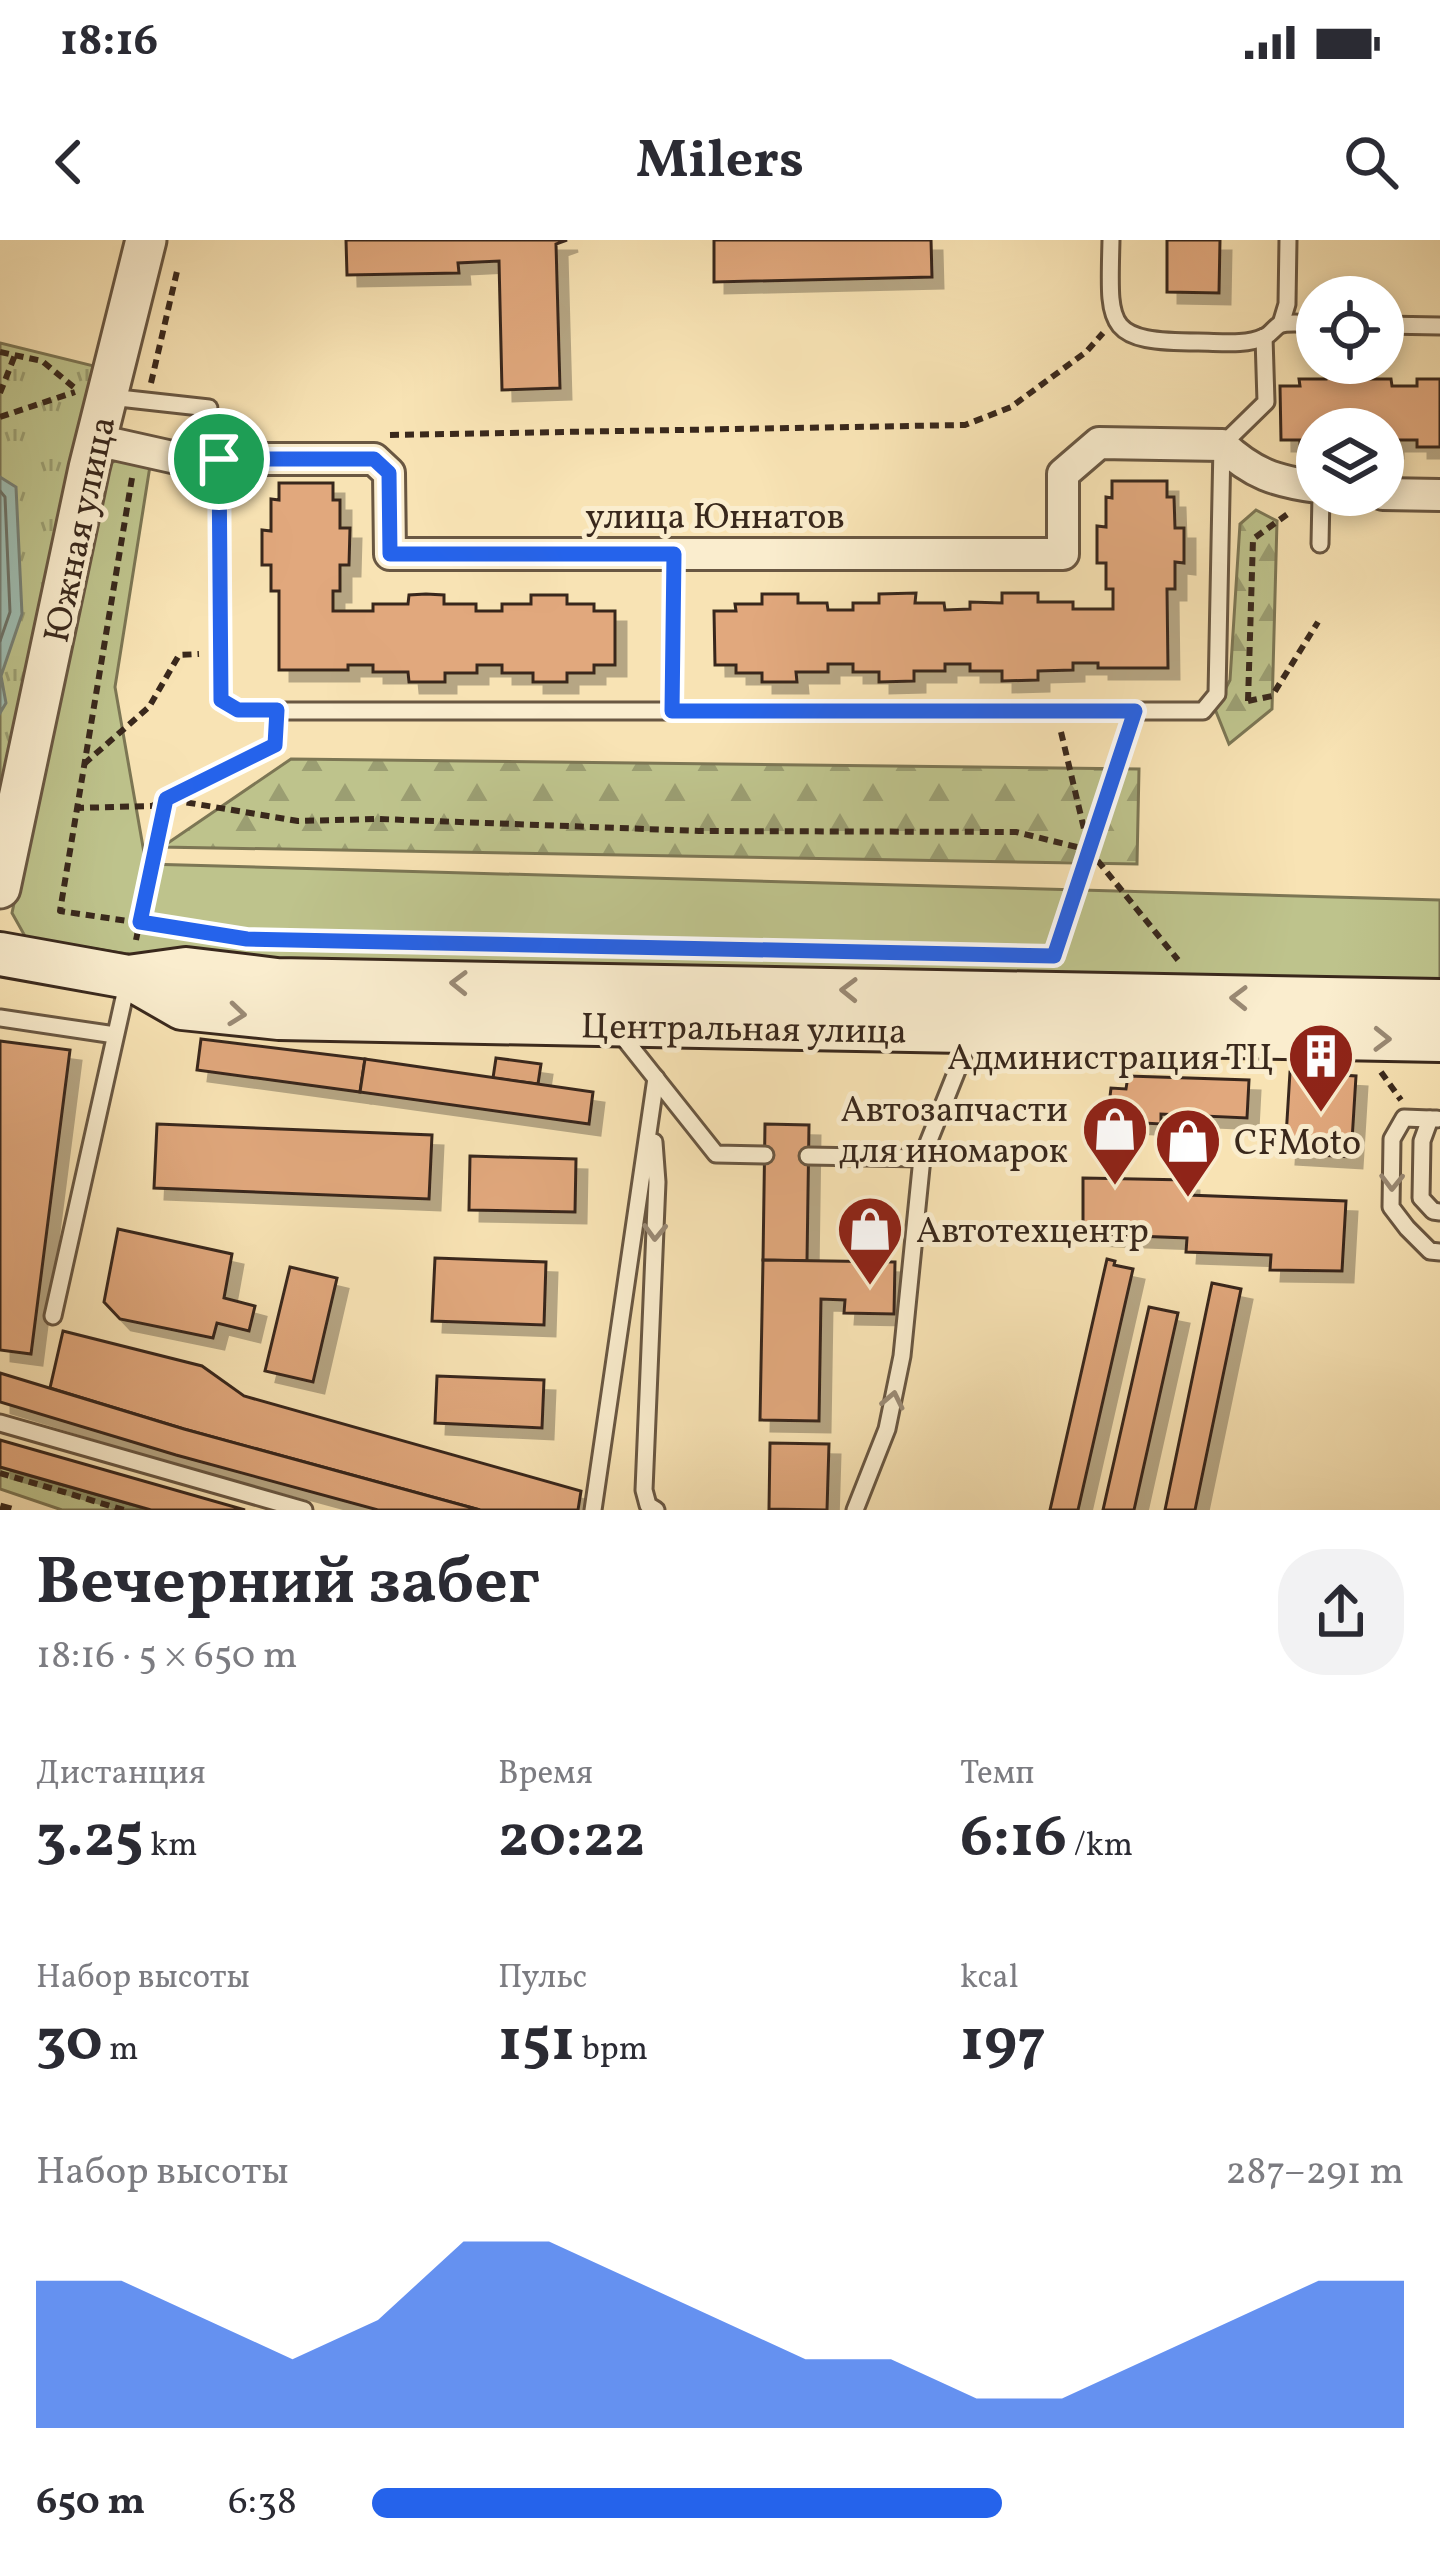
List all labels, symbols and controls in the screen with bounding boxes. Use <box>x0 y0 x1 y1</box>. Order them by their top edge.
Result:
text: 18:16 <box>60 11 158 74</box>
text: Milers <box>636 125 804 200</box>
icon: back <box>36 129 102 195</box>
icon: search <box>1338 129 1404 195</box>
map controls <box>1296 276 1404 516</box>
button: locate <box>1296 276 1404 384</box>
pin <box>168 408 270 510</box>
button: layers <box>1296 408 1404 516</box>
street label: Южная улица <box>34 412 130 648</box>
icon: arrive <box>186 426 252 492</box>
street label: улица Юннатов <box>585 494 845 544</box>
one-way arrow <box>449 970 468 996</box>
one-way arrow <box>839 977 857 1003</box>
one-way arrow <box>1229 985 1248 1011</box>
one-way arrow <box>227 1001 246 1026</box>
street label: Центральная улица <box>581 1003 907 1059</box>
building icon: Администрация ТЦ <box>1286 1021 1356 1115</box>
one-way arrow <box>1373 1025 1392 1051</box>
place label: Администрация ТЦ <box>947 1035 1274 1085</box>
place label: Автозапчасти для иномарок <box>839 1087 1068 1178</box>
shop icon: Автозапчасти для иномарок <box>1080 1094 1150 1188</box>
shop icon: CFMoto <box>1153 1106 1223 1200</box>
place label: CFMoto <box>1234 1120 1361 1170</box>
one-way arrow <box>1379 1173 1405 1192</box>
shop icon: Автотехцентр <box>835 1194 905 1288</box>
place label: Автотехцентр <box>916 1208 1149 1258</box>
one-way arrow <box>642 1223 668 1242</box>
one-way arrow <box>880 1390 905 1410</box>
text: Вечерний забег <box>36 1539 540 1631</box>
button: share <box>1278 1549 1404 1675</box>
text: 18:16 · 5 × 650 m <box>36 1630 298 1684</box>
text: Дистанция <box>36 1752 206 1798</box>
text: Время <box>498 1752 593 1798</box>
text: Темп <box>960 1752 1034 1798</box>
text: 3.25 <box>36 1798 144 1881</box>
text: 20:22 <box>498 1798 645 1881</box>
text: 6:16 <box>960 1798 1067 1881</box>
text: km <box>144 1824 198 1870</box>
text: /km <box>1067 1824 1133 1870</box>
text: Набор высоты <box>36 1956 250 2002</box>
text: Пульс <box>498 1956 587 2002</box>
text: kcal <box>960 1956 1019 2002</box>
text: 30 <box>36 2002 103 2085</box>
text: 151 <box>498 2002 575 2085</box>
text: 197 <box>960 2002 1046 2085</box>
text: m <box>103 2028 138 2074</box>
text: bpm <box>575 2028 648 2074</box>
text: Набор высоты <box>36 2146 289 2200</box>
text: 287–291 m <box>1226 2146 1404 2200</box>
text: 650 m <box>36 2476 145 2530</box>
text: 6:38 <box>228 2476 297 2530</box>

